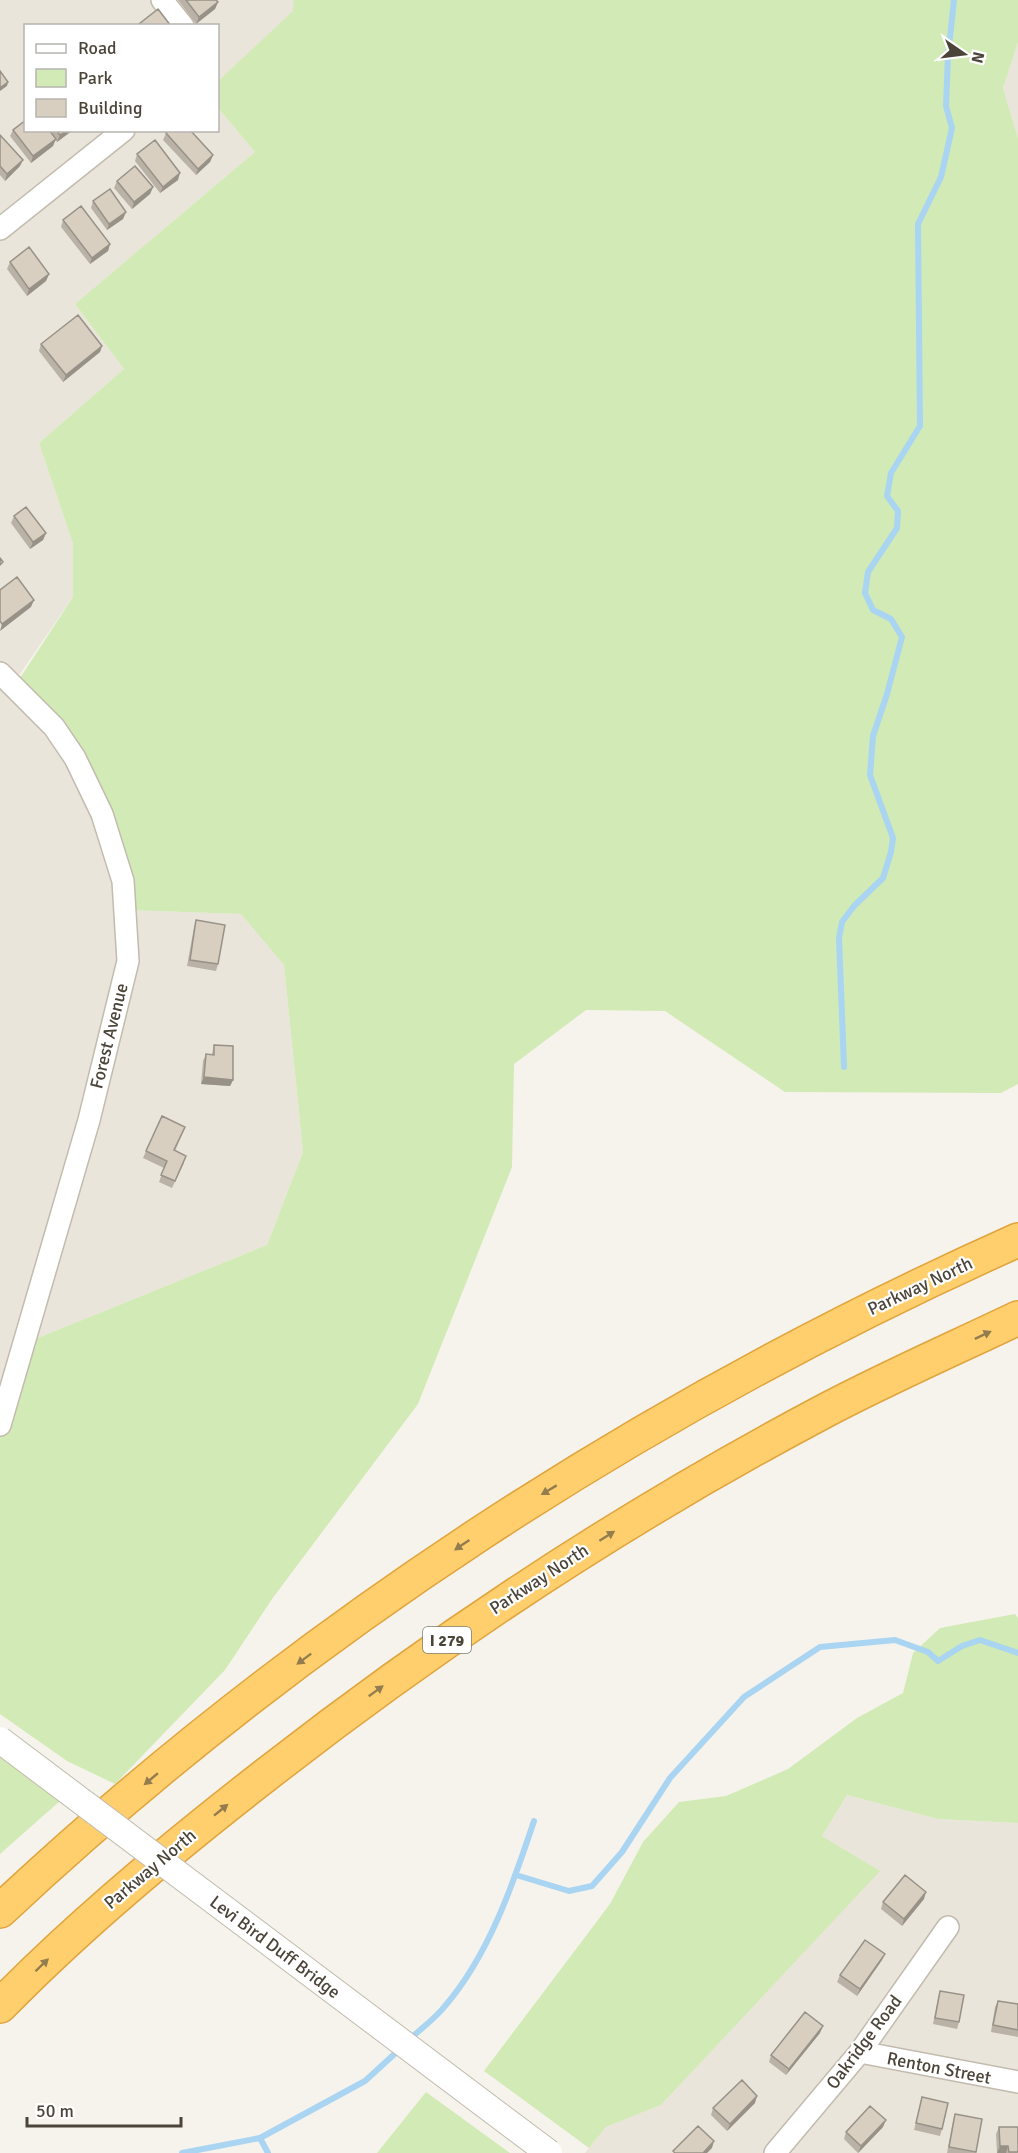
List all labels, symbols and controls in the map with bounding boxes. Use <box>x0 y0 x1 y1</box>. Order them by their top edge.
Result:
legend <box>24 24 219 132</box>
north arrow <box>934 24 994 84</box>
text: Road <box>78 37 117 59</box>
text: N <box>967 50 989 65</box>
text: Park <box>78 67 113 89</box>
text: Building <box>78 97 142 119</box>
street label: Forest Avenue <box>85 981 133 1091</box>
street label: Parkway North <box>864 1252 976 1320</box>
one-way arrow <box>974 1330 991 1339</box>
one-way arrow <box>541 1484 557 1495</box>
one-way arrow <box>599 1530 615 1541</box>
one-way arrow <box>455 1539 471 1551</box>
street label: Parkway North <box>485 1539 593 1619</box>
road number: I 279 <box>423 1627 471 1653</box>
one-way arrow <box>296 1652 312 1665</box>
one-way arrow <box>368 1686 383 1698</box>
one-way arrow <box>144 1772 159 1785</box>
one-way arrow <box>213 1803 229 1816</box>
street label: Parkway North <box>99 1824 201 1914</box>
street label: Levi Bird Duff Bridge <box>205 1891 345 2003</box>
one-way arrow <box>34 1958 49 1972</box>
street label: Oakridge Road <box>821 1991 907 2093</box>
street label: Renton Street <box>885 2047 993 2089</box>
scale bar <box>27 2090 182 2128</box>
text: 50 m <box>36 2100 74 2122</box>

